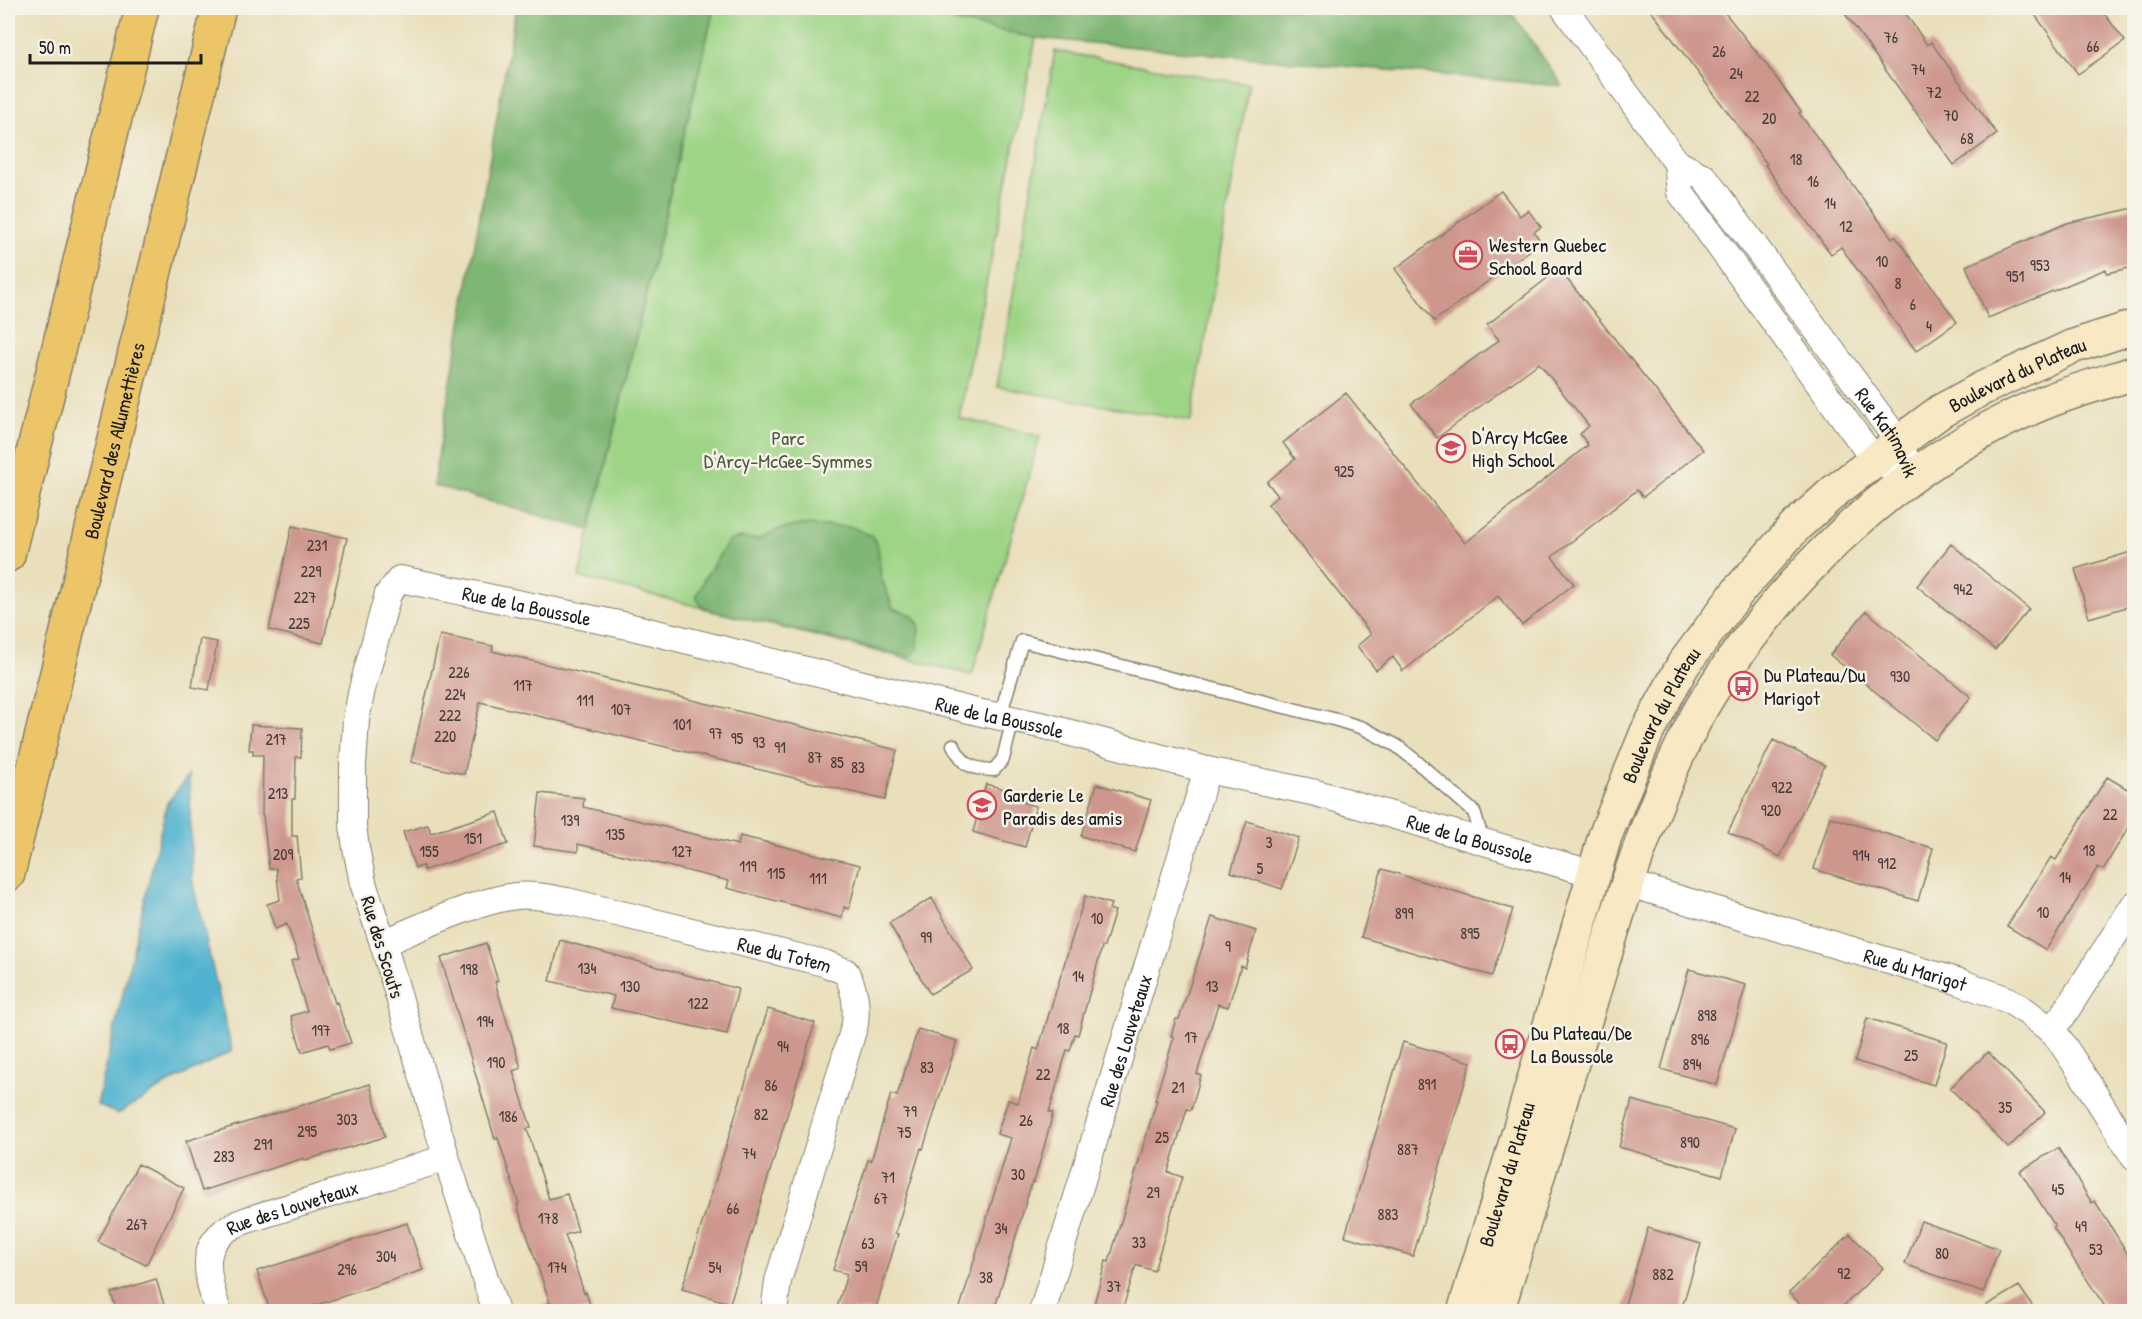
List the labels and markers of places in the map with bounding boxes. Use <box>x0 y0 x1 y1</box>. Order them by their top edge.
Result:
place label: Western Quebec School Board <box>1489 231 1606 281</box>
office icon: Western Quebec School Board <box>1452 239 1484 271</box>
place label: D'Arcy McGee High School <box>1472 423 1568 473</box>
school or university icon: D'Arcy McGee High School <box>1435 432 1467 464</box>
place label: Du Plateau/Du Marigot <box>1764 661 1866 711</box>
bus stop icon: Du Plateau/Du Marigot <box>1727 670 1759 702</box>
place label: Garderie Le Paradis des amis <box>1003 781 1123 831</box>
school or university icon: Garderie Le Paradis des amis <box>966 789 998 821</box>
place label: Du Plateau/De La Boussole <box>1531 1019 1633 1069</box>
bus stop icon: Du Plateau/De La Boussole <box>1494 1028 1526 1060</box>

